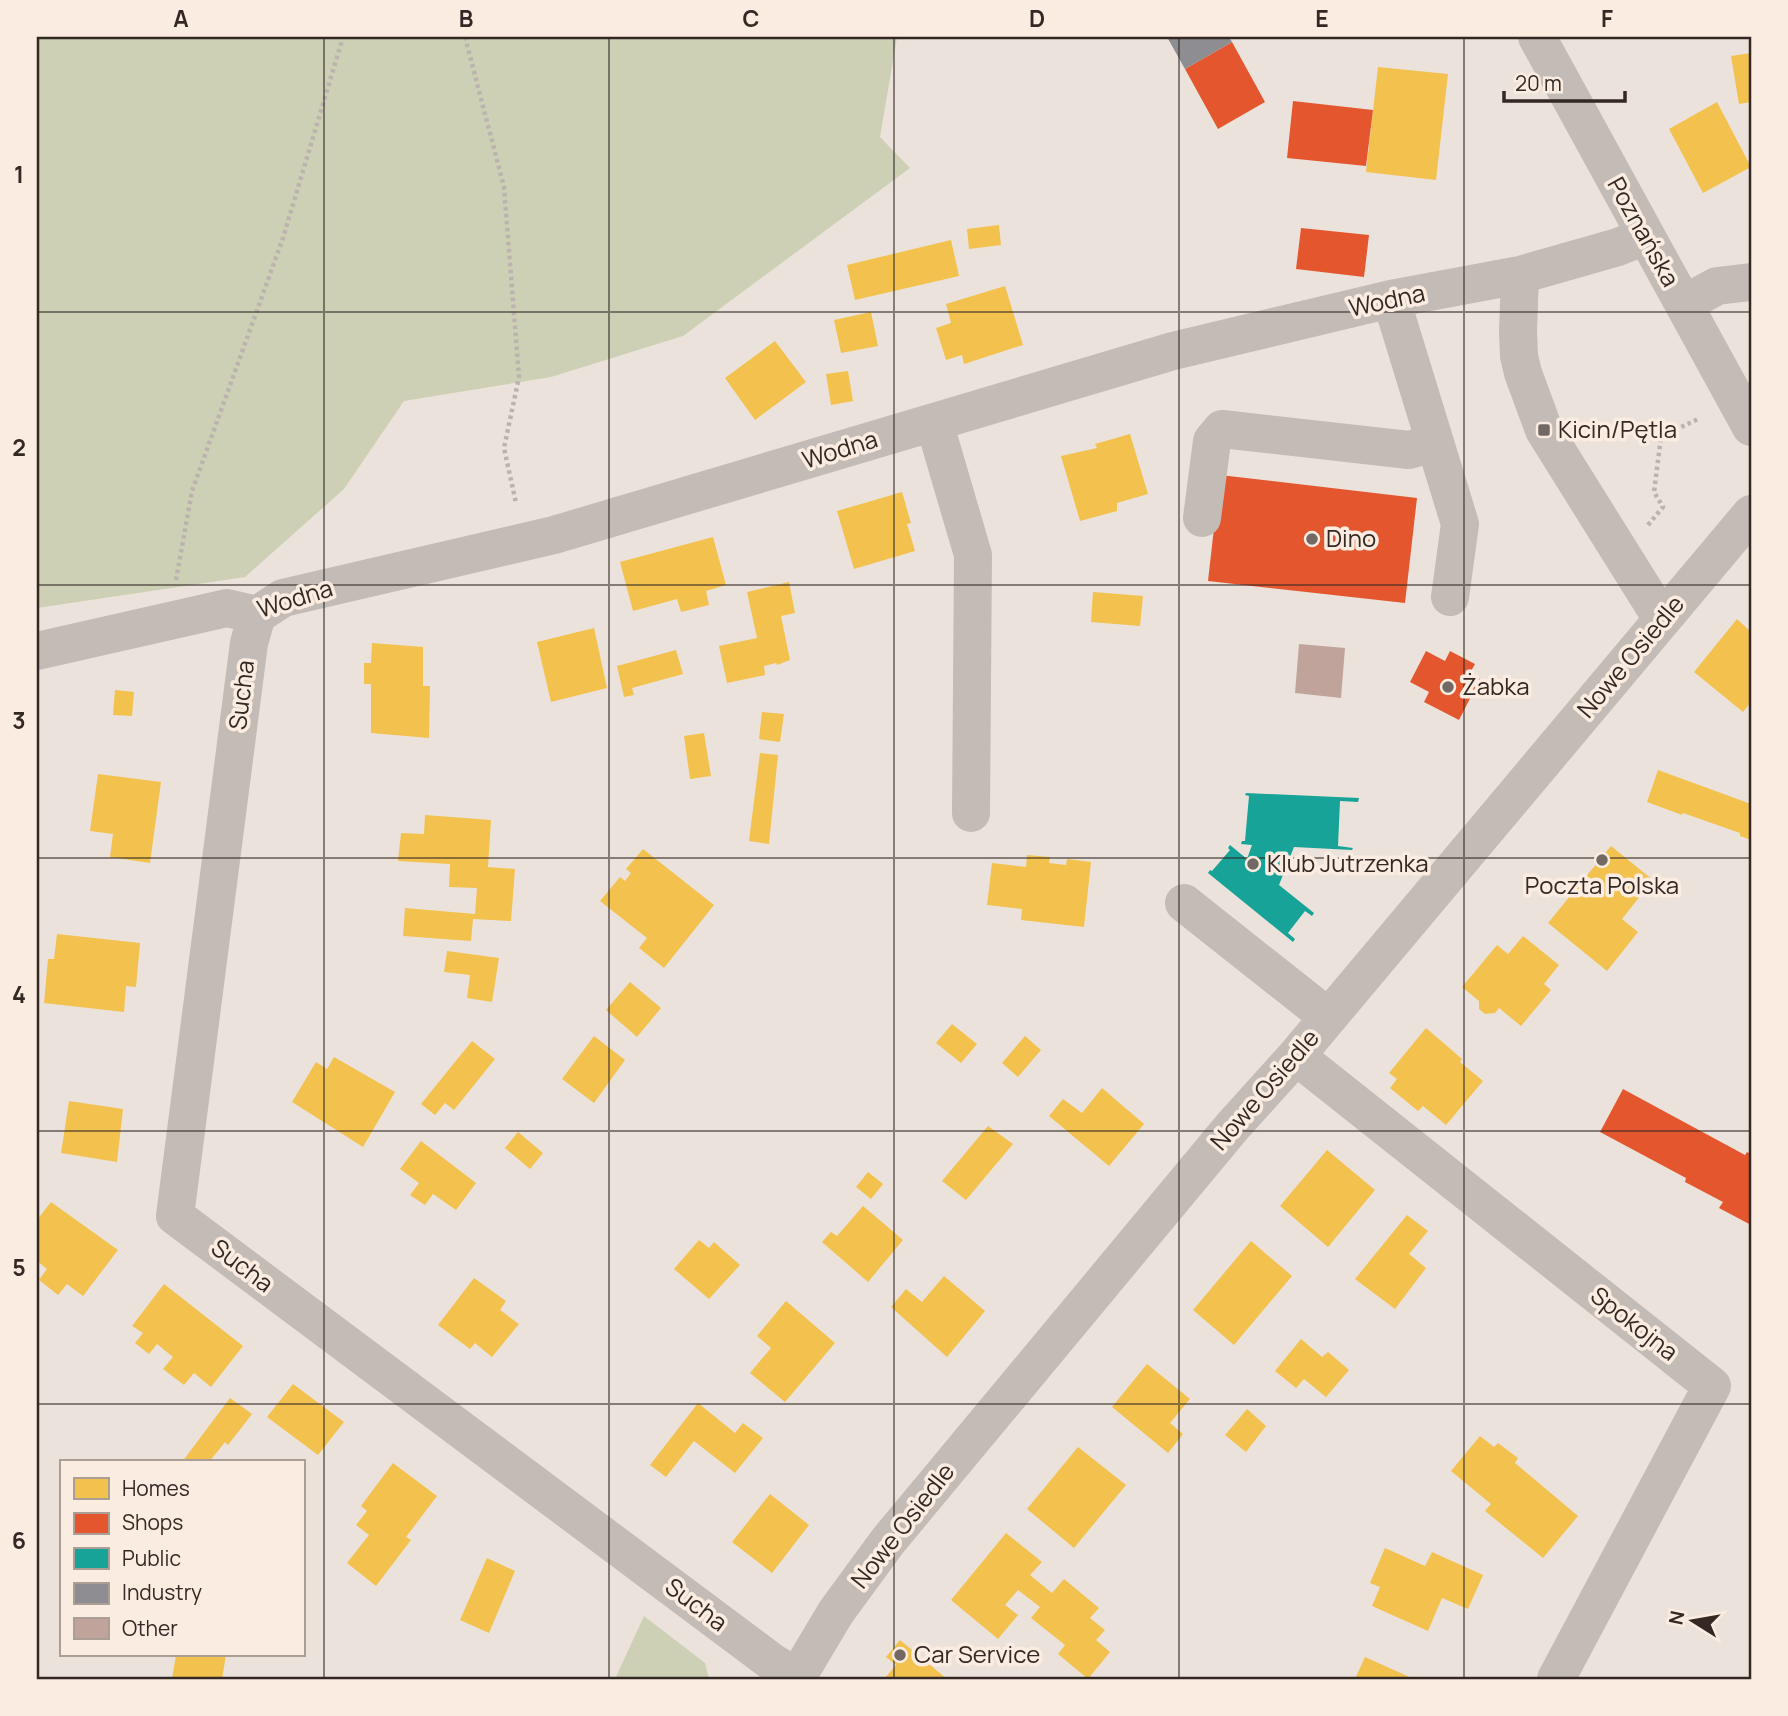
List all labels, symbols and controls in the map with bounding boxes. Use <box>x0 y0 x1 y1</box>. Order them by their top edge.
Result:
text: A <box>173 2 189 34</box>
text: B <box>459 2 473 34</box>
text: C <box>743 2 760 34</box>
text: D <box>1029 2 1045 34</box>
text: E <box>1315 2 1329 34</box>
text: F <box>1601 2 1613 34</box>
scale bar <box>1504 60 1625 104</box>
text: 20 m <box>1515 69 1562 97</box>
text: 1 <box>14 158 24 190</box>
street label: Poznańska <box>1601 171 1688 292</box>
street label: Wodna <box>1346 275 1428 324</box>
place label: Kicin/Pętla <box>1558 412 1677 445</box>
street label: Wodna <box>798 422 881 476</box>
marker: Kicin/Pętla <box>1536 422 1552 438</box>
text: 2 <box>12 431 26 463</box>
place label: Dino <box>1326 521 1376 554</box>
marker: Dino <box>1304 531 1320 547</box>
street label: Wodna <box>253 571 336 625</box>
street label: Nowe Osiedle <box>1569 588 1691 724</box>
street label: Sucha <box>220 658 261 732</box>
place label: Żabka <box>1462 669 1530 702</box>
marker: Żabka <box>1440 679 1456 695</box>
text: 3 <box>12 704 26 736</box>
place label: Klub Jutrzenka <box>1267 846 1429 879</box>
marker: Poczta Polska <box>1594 852 1610 868</box>
marker: Klub Jutrzenka <box>1245 856 1261 872</box>
place label: Poczta Polska <box>1525 868 1679 901</box>
text: 4 <box>12 978 26 1010</box>
street label: Nowe Osiedle <box>1202 1021 1326 1157</box>
street label: Sucha <box>205 1231 281 1299</box>
text: 5 <box>12 1251 26 1283</box>
street label: Spokojna <box>1584 1278 1686 1367</box>
street label: Nowe Osiedle <box>843 1456 961 1594</box>
legend <box>60 1460 304 1656</box>
text: Homes <box>122 1474 190 1502</box>
text: Shops <box>122 1508 183 1536</box>
text: 6 <box>12 1524 26 1556</box>
text: Public <box>122 1544 181 1572</box>
street label: Sucha <box>659 1570 735 1638</box>
text: Industry <box>122 1578 202 1606</box>
north arrow <box>1658 1586 1728 1656</box>
text: N <box>1662 1609 1690 1627</box>
text: Other <box>122 1614 178 1642</box>
place label: Car Service <box>914 1637 1040 1670</box>
marker: Car Service <box>892 1647 908 1663</box>

